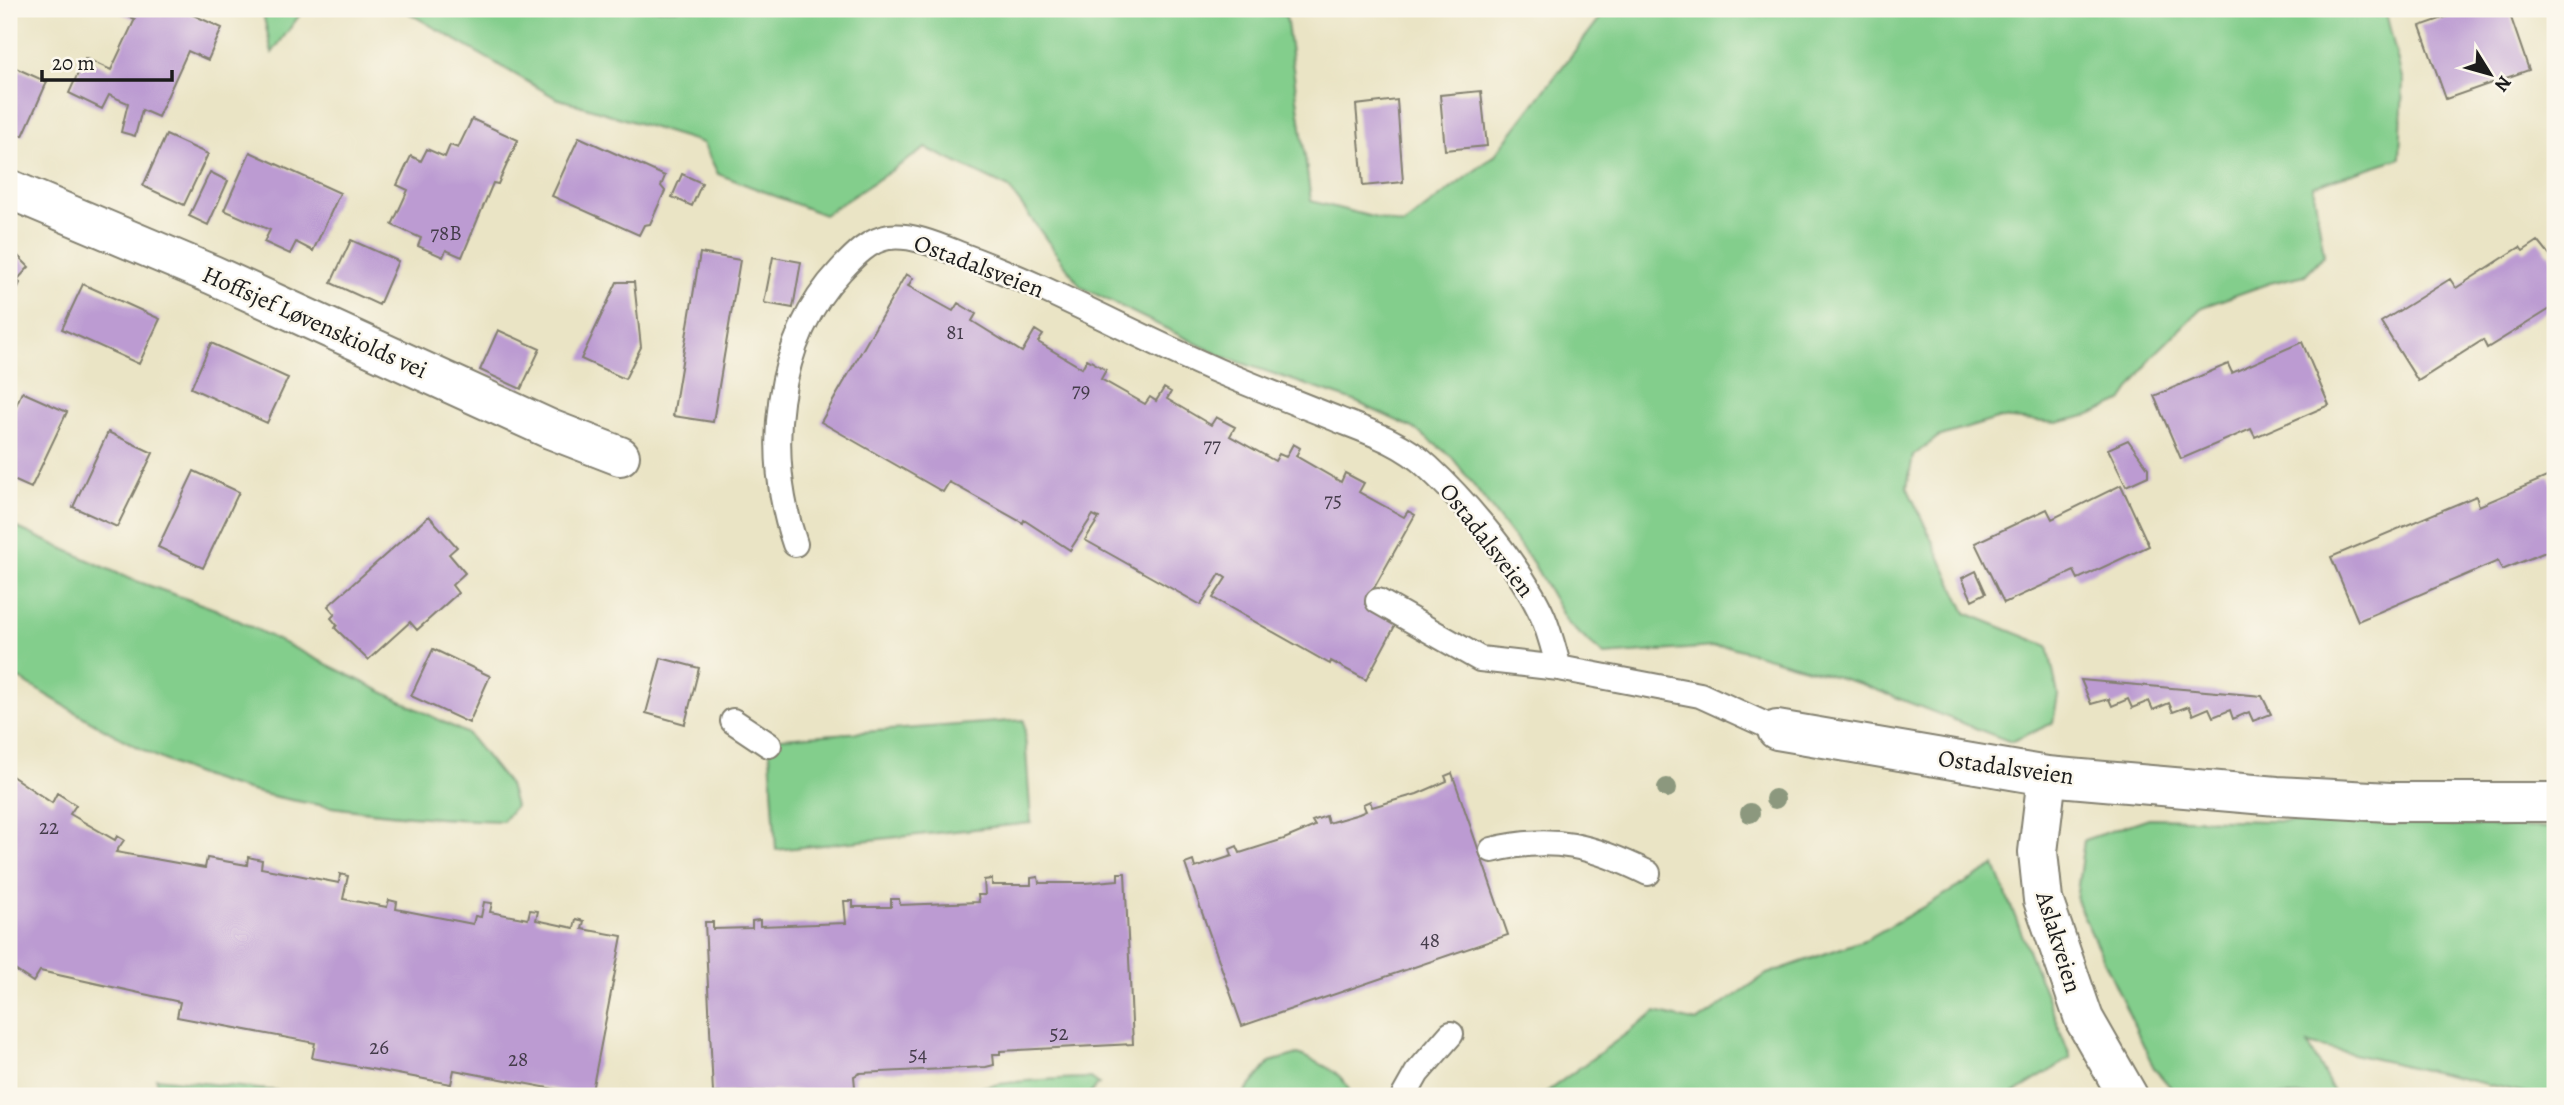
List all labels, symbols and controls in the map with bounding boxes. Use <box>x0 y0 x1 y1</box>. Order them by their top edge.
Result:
scale bar <box>42 38 172 82</box>
north arrow <box>2456 38 2526 108</box>
text: 20 m <box>52 49 95 77</box>
text: N <box>2488 70 2517 97</box>
house number: 78B <box>430 219 462 247</box>
street label: Ostadalsveien <box>909 227 1049 305</box>
street label: Hoffsjef Løvenskiolds vei <box>198 258 432 386</box>
house number: 81 <box>946 318 964 346</box>
house number: 79 <box>1072 376 1090 404</box>
house number: 77 <box>1203 431 1221 459</box>
street label: Ostadalsveien <box>1432 476 1542 604</box>
house number: 75 <box>1324 486 1342 514</box>
street label: Ostadalsveien <box>1936 742 2076 792</box>
house number: 22 <box>39 813 59 841</box>
street label: Aslakveien <box>2028 886 2090 997</box>
house number: 48 <box>1420 926 1440 954</box>
house number: 52 <box>1049 1019 1069 1047</box>
house number: 26 <box>369 1033 389 1061</box>
house number: 54 <box>909 1040 927 1068</box>
house number: 28 <box>508 1045 528 1073</box>

